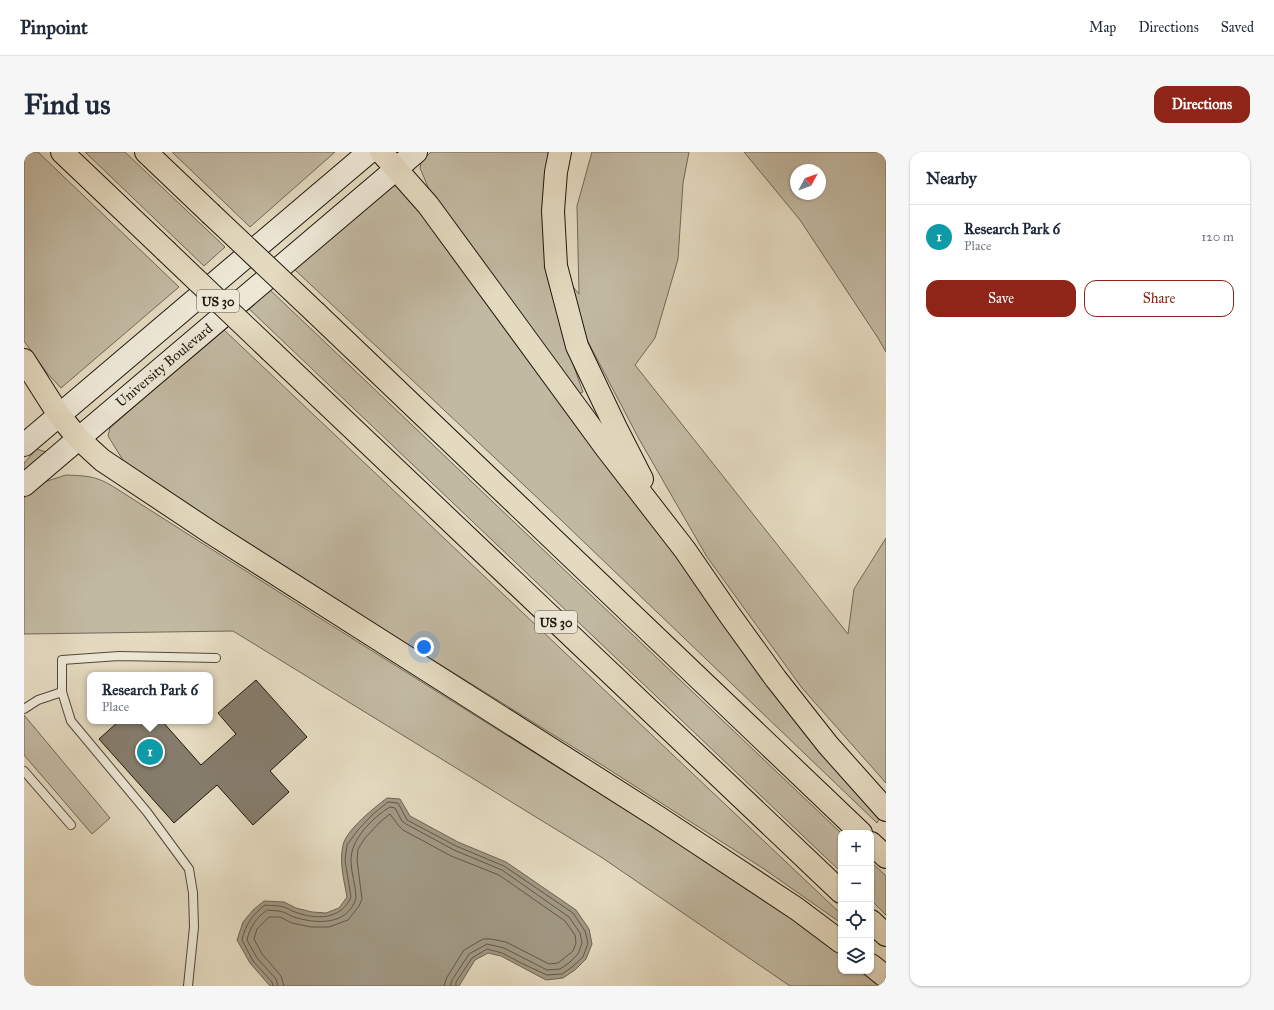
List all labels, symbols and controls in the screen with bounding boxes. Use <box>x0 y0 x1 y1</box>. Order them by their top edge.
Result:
text: Pinpoint <box>20 16 88 39</box>
text: Map <box>1089 19 1116 36</box>
text: Directions <box>1138 19 1199 36</box>
text: Saved <box>1221 19 1254 36</box>
button: Directions <box>1154 86 1250 123</box>
text: Find us <box>24 87 110 122</box>
north arrow <box>790 164 826 200</box>
text: Nearby <box>926 168 977 189</box>
text: Research Park 6 <box>964 220 1060 238</box>
text: 1 <box>936 229 942 245</box>
text: 120 m <box>1201 229 1234 245</box>
text: Place <box>964 238 991 254</box>
button: Save <box>926 280 1076 317</box>
button: Share <box>1084 280 1234 317</box>
road number: US 30 <box>197 290 239 312</box>
street label: University Boulevard <box>112 320 216 411</box>
road number: US 30 <box>535 611 577 633</box>
your location <box>414 637 434 657</box>
popup <box>87 672 213 724</box>
text: Research Park 6 <box>102 681 198 699</box>
text: Place <box>102 699 129 715</box>
pin: 1 <box>137 737 163 767</box>
map controls <box>838 830 874 974</box>
button: + <box>838 830 874 866</box>
button: − <box>838 866 874 902</box>
button: locate <box>838 902 874 938</box>
button: layers <box>838 938 874 974</box>

